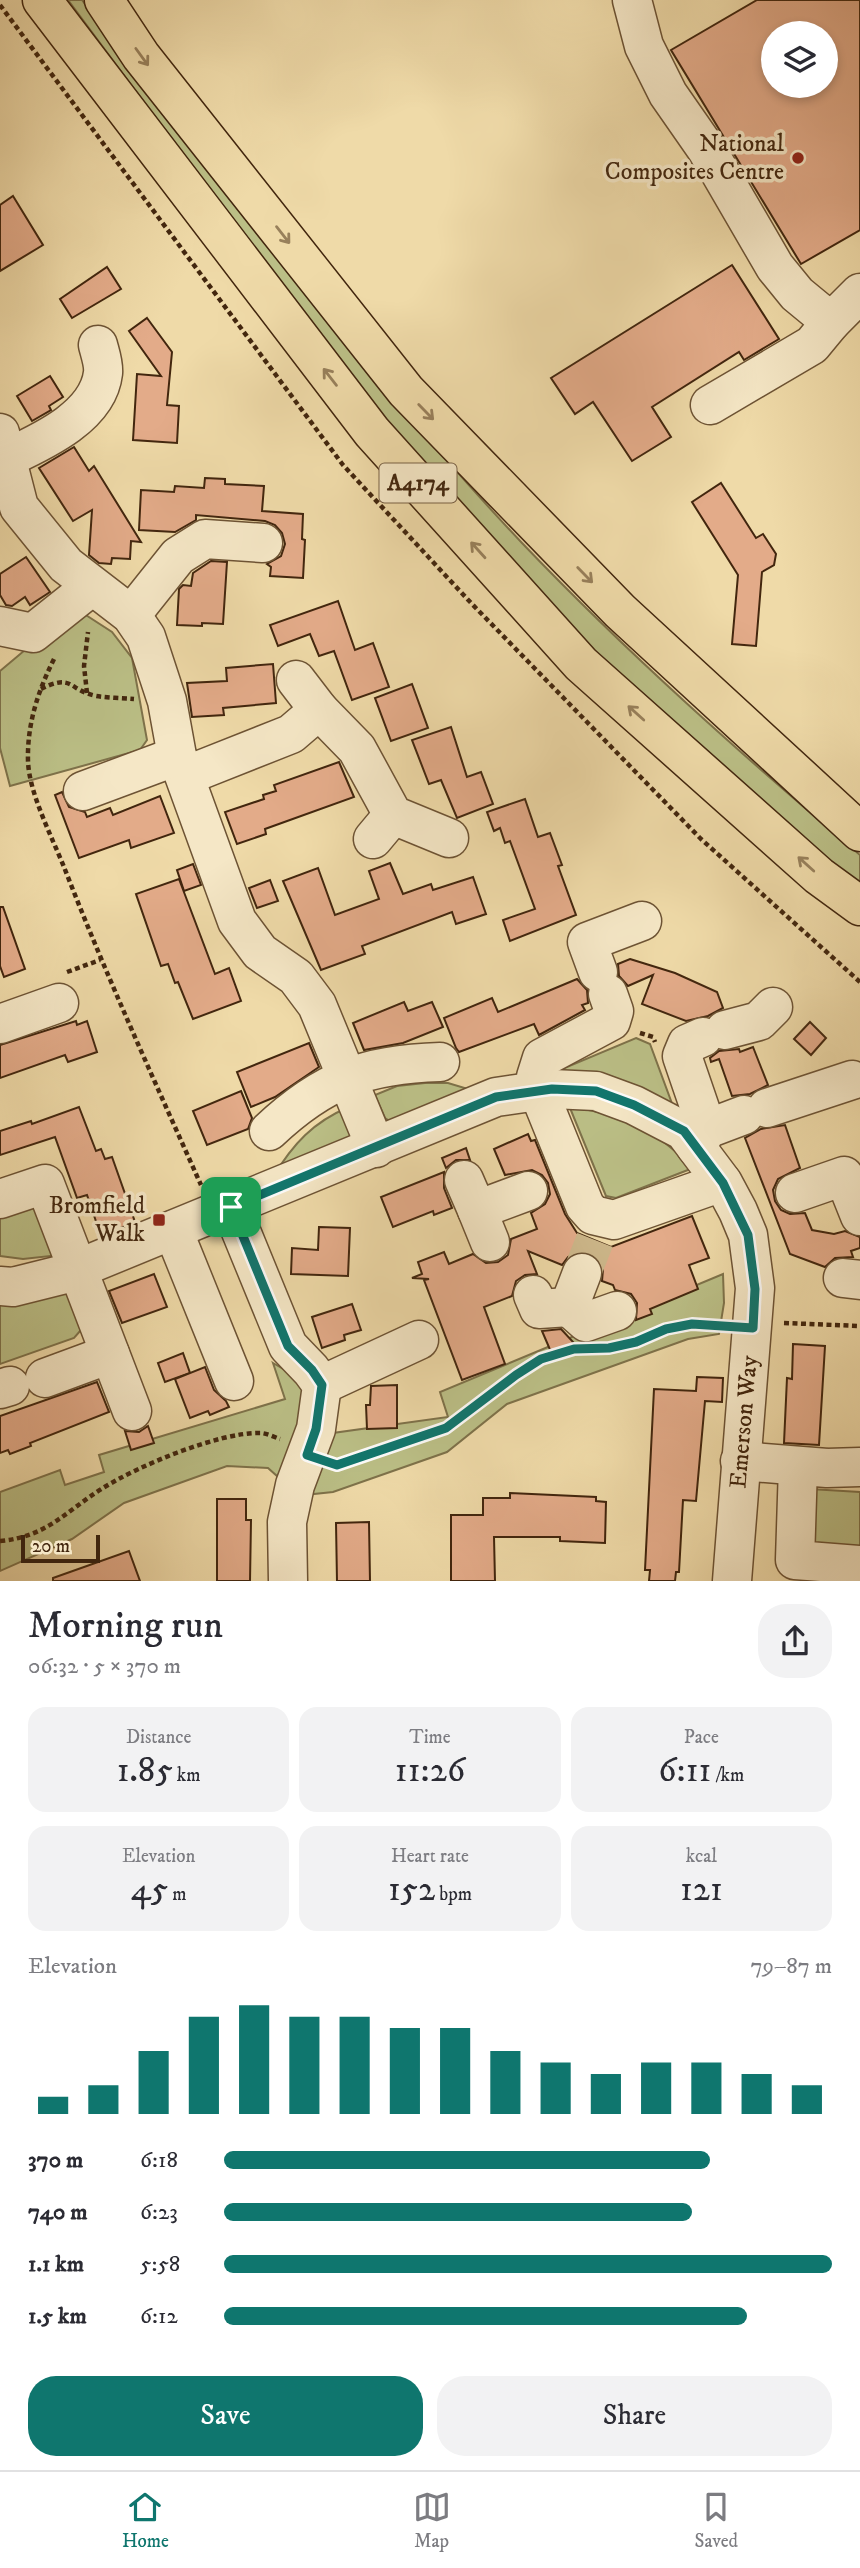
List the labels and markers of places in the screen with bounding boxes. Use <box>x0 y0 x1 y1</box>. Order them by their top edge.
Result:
place label: National Composites Centre <box>605 129 785 187</box>
marker: National Composites Centre <box>790 150 806 166</box>
pin <box>201 1177 261 1237</box>
place label: Bromfield Walk <box>49 1191 145 1249</box>
marker: Bromfield Walk <box>151 1212 167 1228</box>

